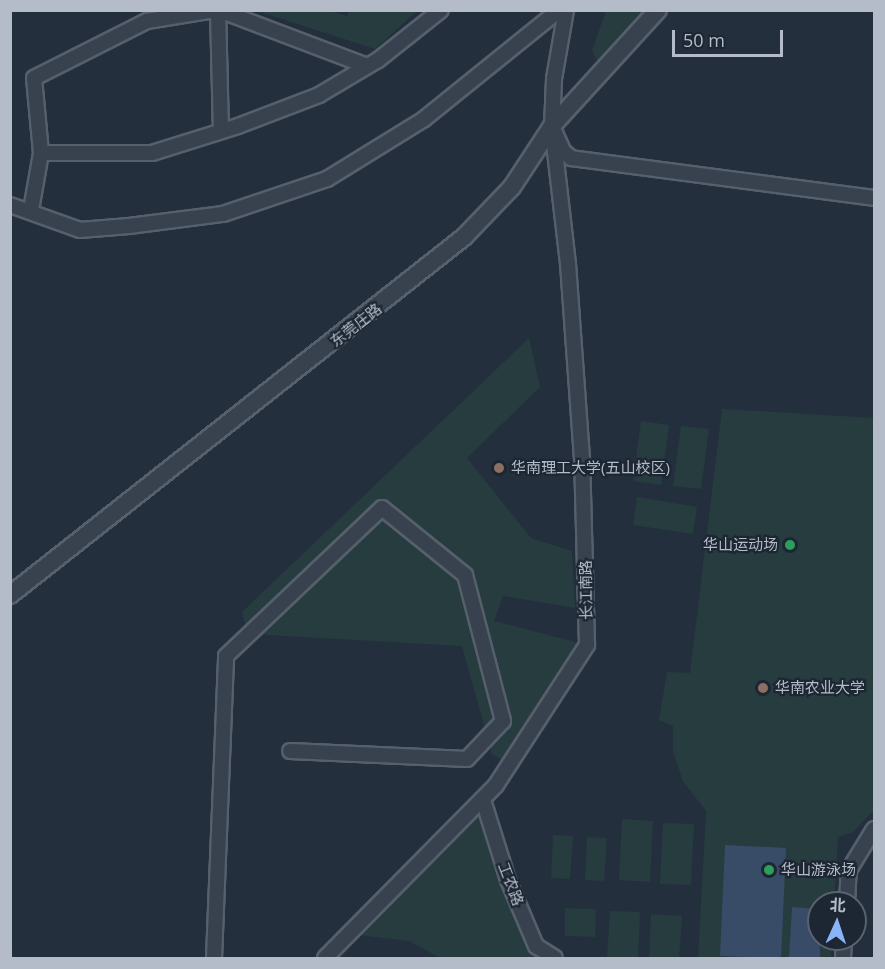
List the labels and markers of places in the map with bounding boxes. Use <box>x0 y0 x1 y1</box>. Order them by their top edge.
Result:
place label: 华南理工大学(五山校区) <box>511 459 670 477</box>
marker: 华南理工大学(五山校区) <box>492 461 506 475</box>
place label: 华山运动场 <box>703 536 778 554</box>
marker: 华山运动场 <box>783 538 797 552</box>
place label: 华南农业大学 <box>775 679 865 697</box>
marker: 华南农业大学 <box>756 681 770 695</box>
place label: 华山游泳场 <box>781 861 856 879</box>
marker: 华山游泳场 <box>762 863 776 877</box>

